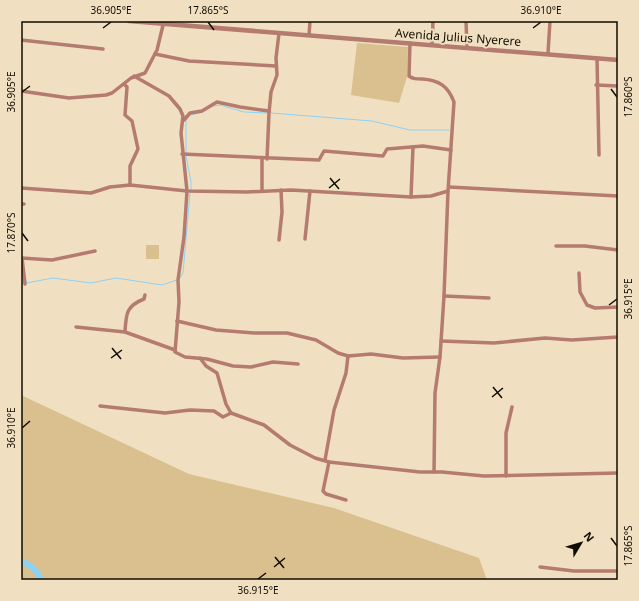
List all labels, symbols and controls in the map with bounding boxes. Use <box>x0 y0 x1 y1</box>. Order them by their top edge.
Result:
text: 36.905°E <box>90 3 132 17</box>
text: 17.865°S <box>187 3 229 17</box>
text: 36.910°E <box>520 3 562 17</box>
street label: Avenida Julius Nyerere <box>394 24 522 50</box>
text: 36.905°E <box>4 71 18 113</box>
text: 17.860°S <box>621 76 635 118</box>
text: 17.870°S <box>4 212 18 254</box>
text: 36.915°E <box>621 278 635 320</box>
text: 36.910°E <box>4 407 18 449</box>
north arrow <box>561 523 601 563</box>
text: 17.865°S <box>621 525 635 567</box>
text: N <box>581 528 598 545</box>
text: 36.915°E <box>237 583 279 597</box>

